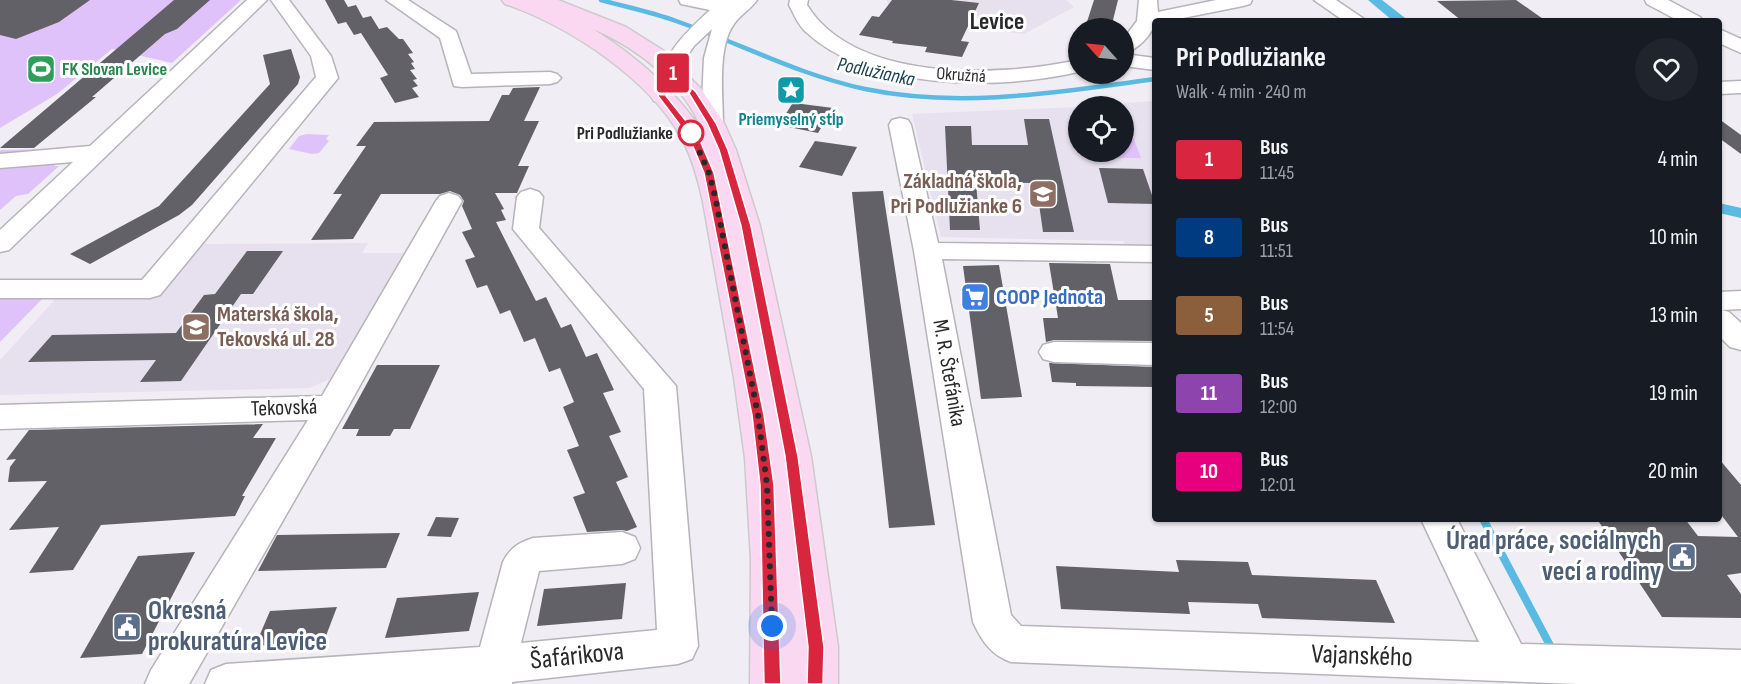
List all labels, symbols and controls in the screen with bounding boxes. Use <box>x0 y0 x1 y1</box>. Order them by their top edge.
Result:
district label: Levice <box>970 7 1024 36</box>
north arrow <box>1068 18 1134 84</box>
map controls <box>1068 18 1134 162</box>
button: heart <box>1635 38 1698 101</box>
text: Pri Podlužianke <box>1176 41 1326 74</box>
water label: Podlužianka <box>835 52 917 92</box>
sports icon: FK Slovan Levice <box>25 53 57 85</box>
line badge: 1 <box>654 54 692 92</box>
place label: FK Slovan Levice <box>62 59 167 80</box>
text: 1 <box>669 61 677 86</box>
street label: Okružná <box>936 63 987 87</box>
place icon: Priemyselný stĺp <box>775 74 807 106</box>
text: Walk · 4 min · 240 m <box>1176 80 1306 104</box>
button: locate <box>1068 96 1134 162</box>
place label: Priemyselný stĺp <box>738 109 844 130</box>
marker: Pri Podlužianke <box>678 120 704 146</box>
place label: Pri Podlužianke <box>577 123 673 144</box>
text: Bus <box>1260 134 1289 161</box>
text: 4 min <box>1658 146 1698 173</box>
text: 1 <box>1205 147 1213 172</box>
text: 11:45 <box>1260 161 1294 185</box>
place label: Základná škola, Pri Podlužianke 6 <box>890 168 1022 220</box>
school or university icon: Základná škola, Pri Podlužianke 6 <box>1027 178 1059 210</box>
text: Bus <box>1260 212 1289 239</box>
text: 10 min <box>1649 224 1698 251</box>
text: 8 <box>1204 225 1214 250</box>
text: 11:51 <box>1260 239 1293 263</box>
supermarket icon: COOP Jednota <box>959 281 991 313</box>
place label: COOP Jednota <box>996 284 1103 311</box>
text: Bus <box>1260 290 1289 317</box>
place label: Materská škola, Tekovská ul. 28 <box>217 301 339 353</box>
text: 13 min <box>1650 302 1698 329</box>
text: 5 <box>1204 303 1214 328</box>
school or university icon: Materská škola, Tekovská ul. 28 <box>180 311 212 343</box>
street label: M. R. Štefánika <box>926 317 972 429</box>
text: 11:54 <box>1260 317 1294 341</box>
text: Bus <box>1260 368 1289 395</box>
text: 19 min <box>1649 380 1698 407</box>
text: 11 <box>1201 381 1217 406</box>
street label: Tekovská <box>250 393 318 423</box>
text: 12:00 <box>1260 395 1297 419</box>
text: Bus <box>1260 446 1289 473</box>
text: 20 min <box>1648 458 1698 485</box>
text: 10 <box>1200 459 1218 484</box>
text: 12:01 <box>1260 473 1295 497</box>
place label: Úrad práce, sociálnych vecí a rodiny <box>1446 525 1661 588</box>
public building icon: Úrad práce, sociálnych vecí a rodiny <box>1666 541 1698 573</box>
place label: Okresná prokuratúra Levice <box>148 595 327 658</box>
public building icon: Okresná prokuratúra Levice <box>111 611 143 643</box>
your location <box>757 611 787 641</box>
street label: Šafárikova <box>529 635 625 677</box>
street label: Vajanského <box>1311 638 1413 674</box>

